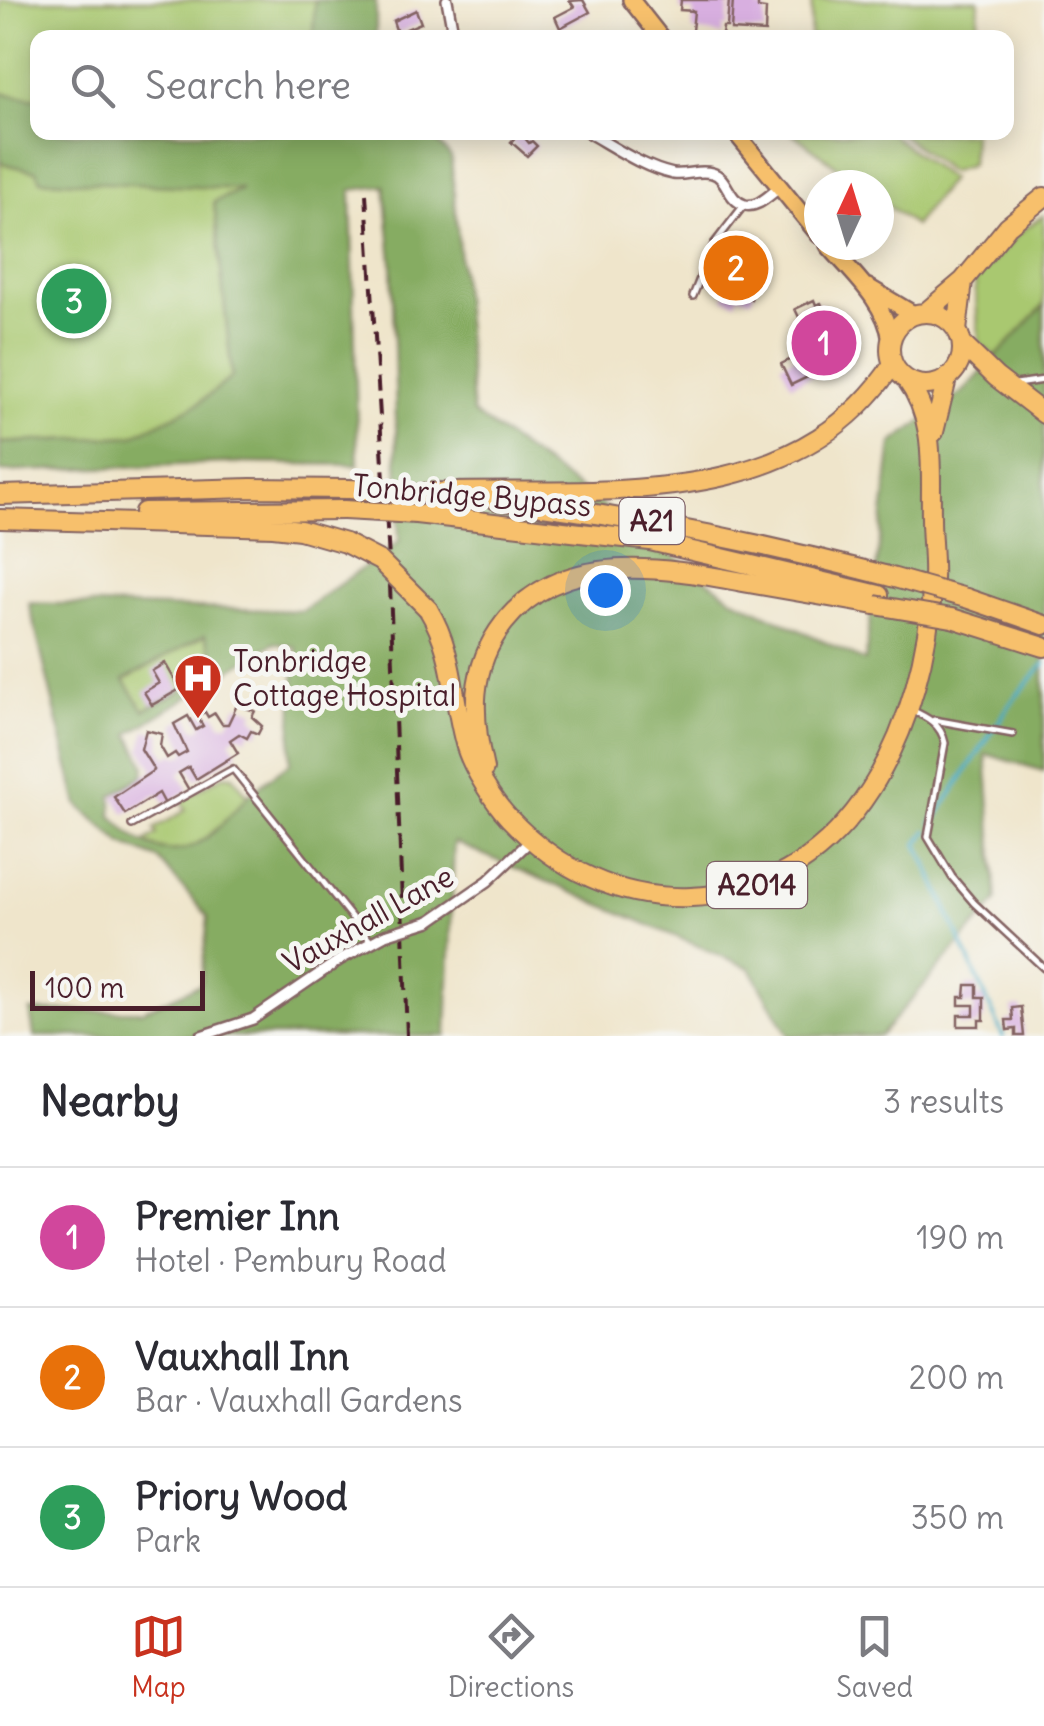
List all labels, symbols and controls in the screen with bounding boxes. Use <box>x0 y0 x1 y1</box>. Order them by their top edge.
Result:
search box <box>30 30 1014 140</box>
icon: search <box>65 58 120 113</box>
text: Search here <box>145 62 351 109</box>
north arrow <box>804 170 894 260</box>
pin: 2 <box>704 230 768 306</box>
pin: 3 <box>42 264 106 338</box>
pin: 1 <box>792 306 856 380</box>
street label: Tonbridge Bypass <box>351 466 593 524</box>
road number: A21 <box>620 498 684 544</box>
your location <box>580 565 631 616</box>
place label: Tonbridge Cottage Hospital <box>233 642 456 714</box>
hospital icon: Tonbridge Cottage Hospital <box>172 652 224 720</box>
street label: Vauxhall Lane <box>276 857 460 981</box>
road number: A2014 <box>707 862 807 908</box>
scale bar <box>30 966 205 1010</box>
text: 100 m <box>45 970 124 1006</box>
text: Nearby <box>40 1075 179 1127</box>
text: 3 results <box>883 1081 1004 1122</box>
text: Premier Inn <box>135 1193 340 1240</box>
text: 1 <box>66 1217 79 1258</box>
text: 190 m <box>916 1217 1004 1258</box>
text: Hotel · Pembury Road <box>135 1240 447 1281</box>
text: Vauxhall Inn <box>135 1333 350 1380</box>
text: 2 <box>64 1357 81 1398</box>
text: 200 m <box>909 1357 1004 1398</box>
text: Bar · Vauxhall Gardens <box>135 1380 463 1421</box>
text: Priory Wood <box>135 1473 348 1520</box>
text: 3 <box>63 1497 82 1538</box>
text: 350 m <box>911 1497 1004 1538</box>
text: Park <box>135 1520 201 1561</box>
tab: Map <box>131 1609 186 1705</box>
tab: Directions <box>448 1609 574 1705</box>
tab: Saved <box>836 1609 913 1705</box>

